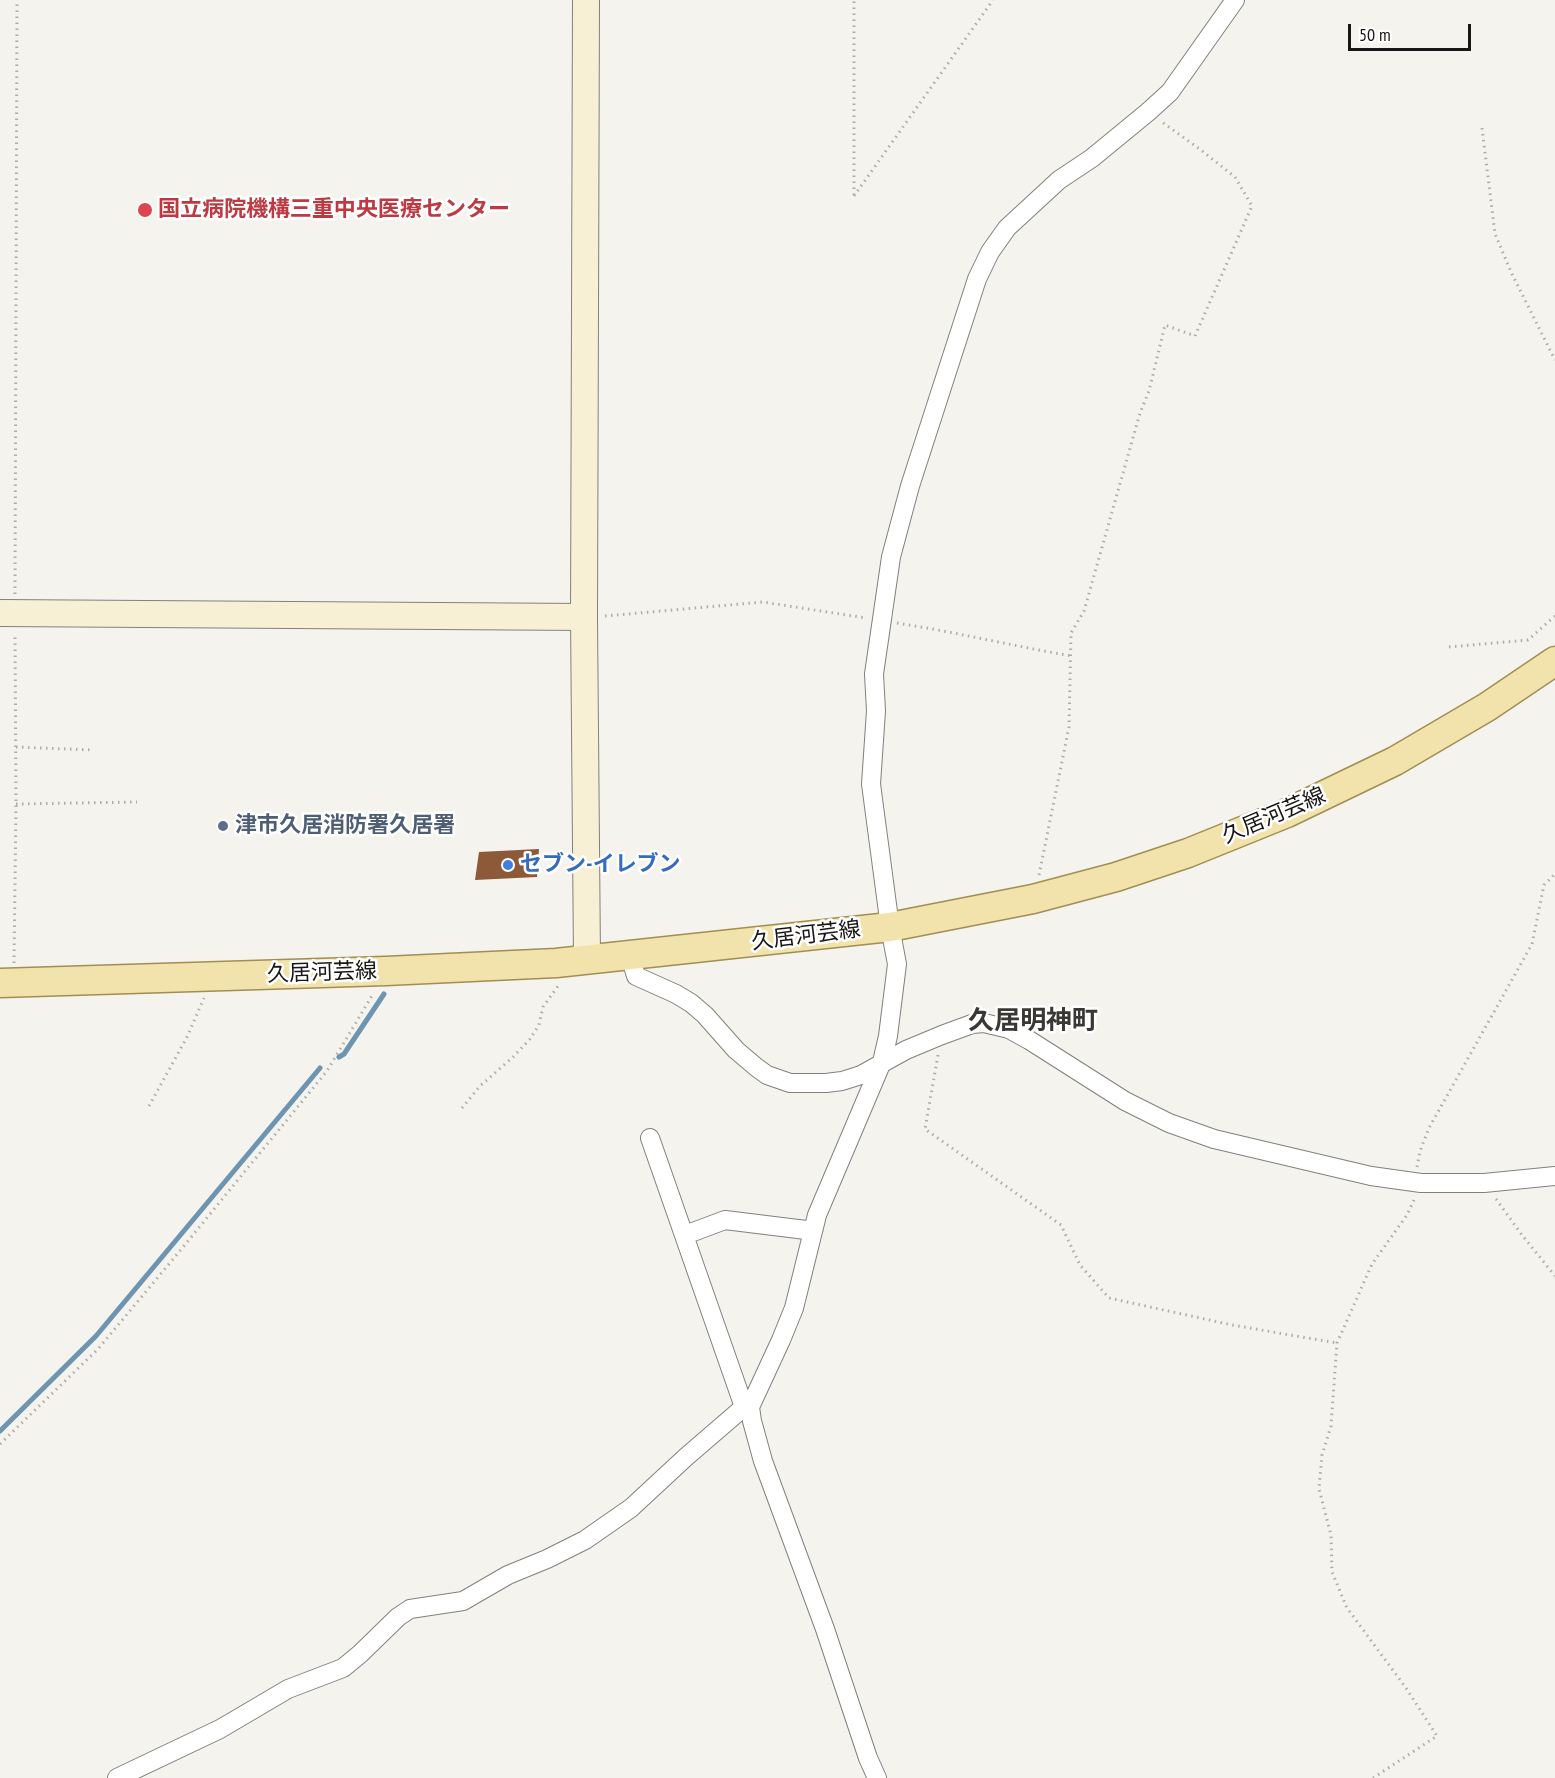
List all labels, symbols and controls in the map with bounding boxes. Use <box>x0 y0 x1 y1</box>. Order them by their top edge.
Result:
scale bar <box>1351 12 1474 50</box>
text: 50 m <box>1359 23 1391 46</box>
place label: 国立病院機構三重中央医療センター <box>158 197 510 223</box>
marker: 国立病院機構三重中央医療センター <box>136 201 154 219</box>
street label: 久居河芸線 <box>1218 782 1330 850</box>
place label: 津市久居消防署久居署 <box>235 813 455 839</box>
marker: 津市久居消防署久居署 <box>216 819 230 833</box>
place label: セブン-イレブン <box>520 852 681 878</box>
marker: セブン-イレブン <box>501 858 515 872</box>
street label: 久居河芸線 <box>750 916 862 956</box>
street label: 久居河芸線 <box>267 958 377 988</box>
district label: 久居明神町 <box>968 1006 1098 1038</box>

